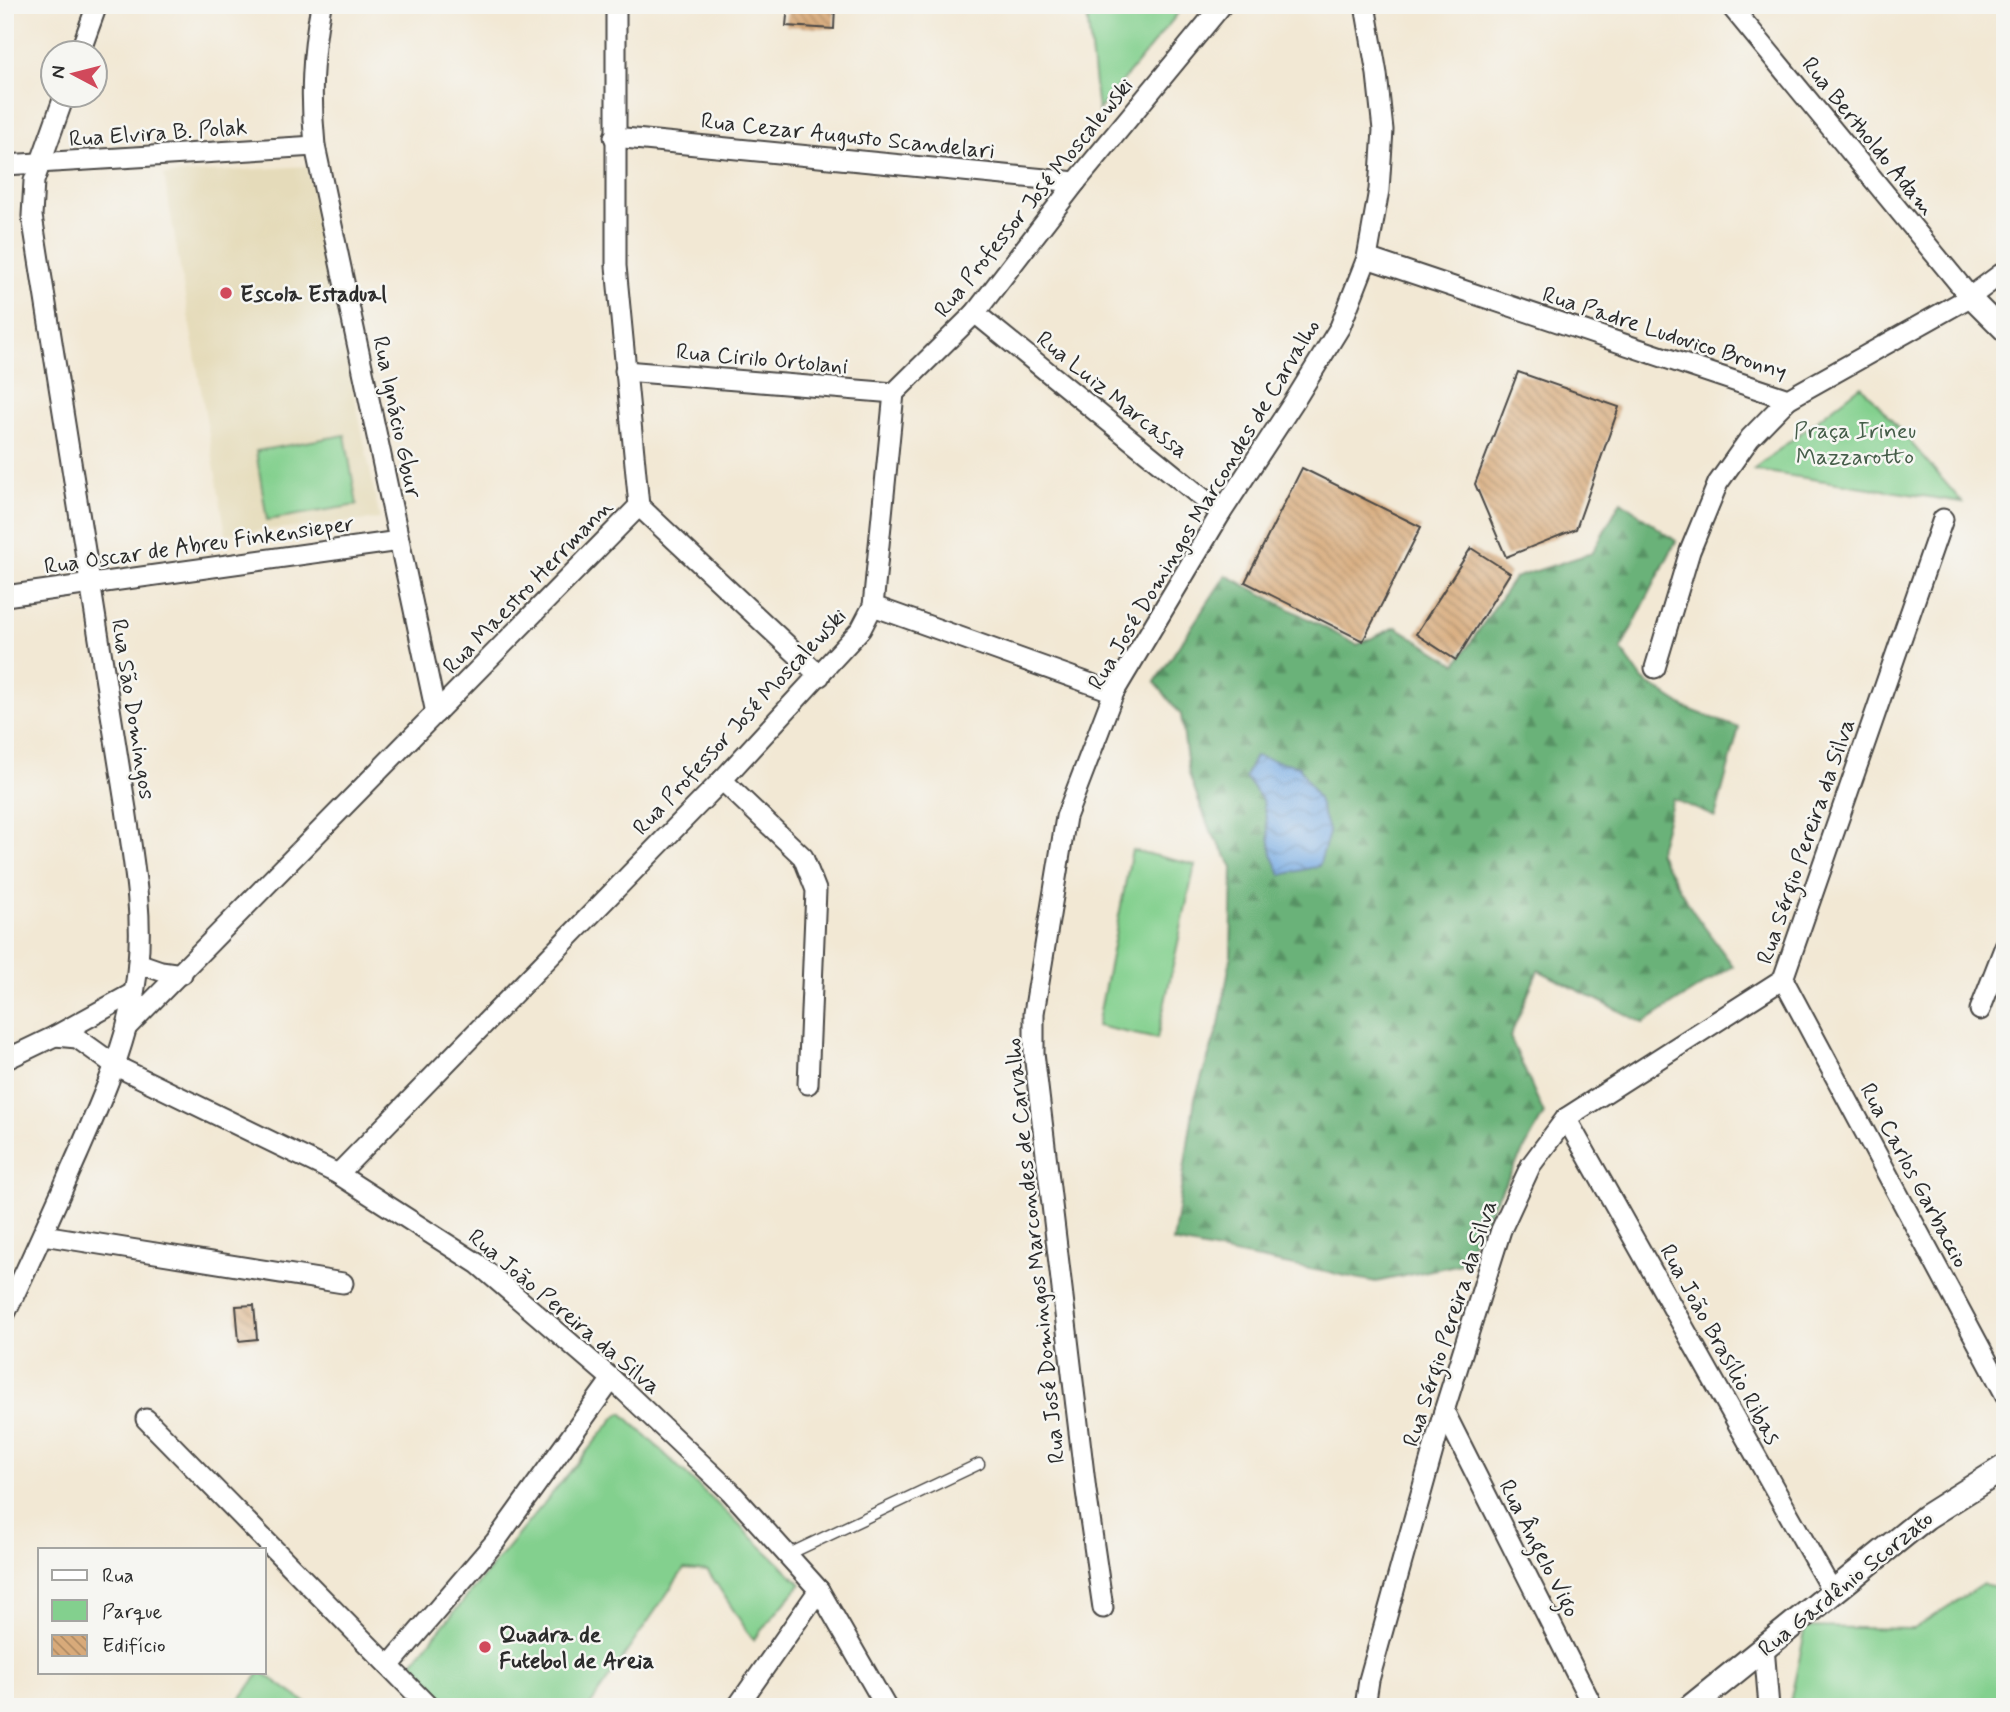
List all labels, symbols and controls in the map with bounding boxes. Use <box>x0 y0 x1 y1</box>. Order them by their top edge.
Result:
north arrow <box>38 38 108 108</box>
street label: Rua Bertholdo Adam <box>1794 51 1941 223</box>
text: N <box>45 64 72 80</box>
street label: Rua Professor José Moscalewski <box>928 72 1141 325</box>
street label: Rua Cezar Augusto Scandelari <box>699 107 996 167</box>
street label: Rua Elvira B. Polak <box>68 113 248 155</box>
place label: Escola Estadual <box>240 280 387 310</box>
street label: Rua Padre Ludovico Bronny <box>1538 280 1790 388</box>
marker: Escola Estadual <box>218 285 234 301</box>
street label: Rua José Domingos Marcondes de Carvalho <box>1082 314 1328 696</box>
street label: Rua Luiz Marcassa <box>1029 325 1194 466</box>
street label: Rua Ignácio Gbur <box>364 334 428 501</box>
street label: Rua Cirilo Ortolani <box>675 338 849 382</box>
park label: Praça Irineu Mazzarotto <box>1794 417 1916 473</box>
street label: Rua Maestro Herrmann <box>437 493 620 682</box>
street label: Rua Oscar de Abreu Finkensieper <box>42 509 357 583</box>
street label: Rua Professor José Moscalewski <box>627 602 854 843</box>
street label: Rua São Domingos <box>103 617 161 802</box>
street label: Rua Sérgio Pereira da Silva <box>1751 715 1865 969</box>
street label: Rua José Domingos Marcondes de Carvalho <box>999 1037 1073 1465</box>
street label: Rua Carlos Garbaccio <box>1852 1078 1975 1274</box>
street label: Rua Sérgio Pereira da Silva <box>1397 1196 1507 1451</box>
street label: Rua João Pereira da Silva <box>461 1223 666 1402</box>
street label: Rua João Brasílio Ribas <box>1652 1239 1787 1451</box>
street label: Rua Ângelo Vigo <box>1489 1475 1586 1624</box>
street label: Rua Gardênio Scorzato <box>1752 1505 1940 1665</box>
legend <box>38 1548 266 1674</box>
text: Rua <box>102 1562 134 1590</box>
text: Parque <box>102 1598 163 1626</box>
place label: Quadra de Futebol de Areia <box>499 1621 654 1677</box>
text: Edifício <box>102 1632 166 1660</box>
marker: Quadra de Futebol de Areia <box>477 1639 493 1655</box>

